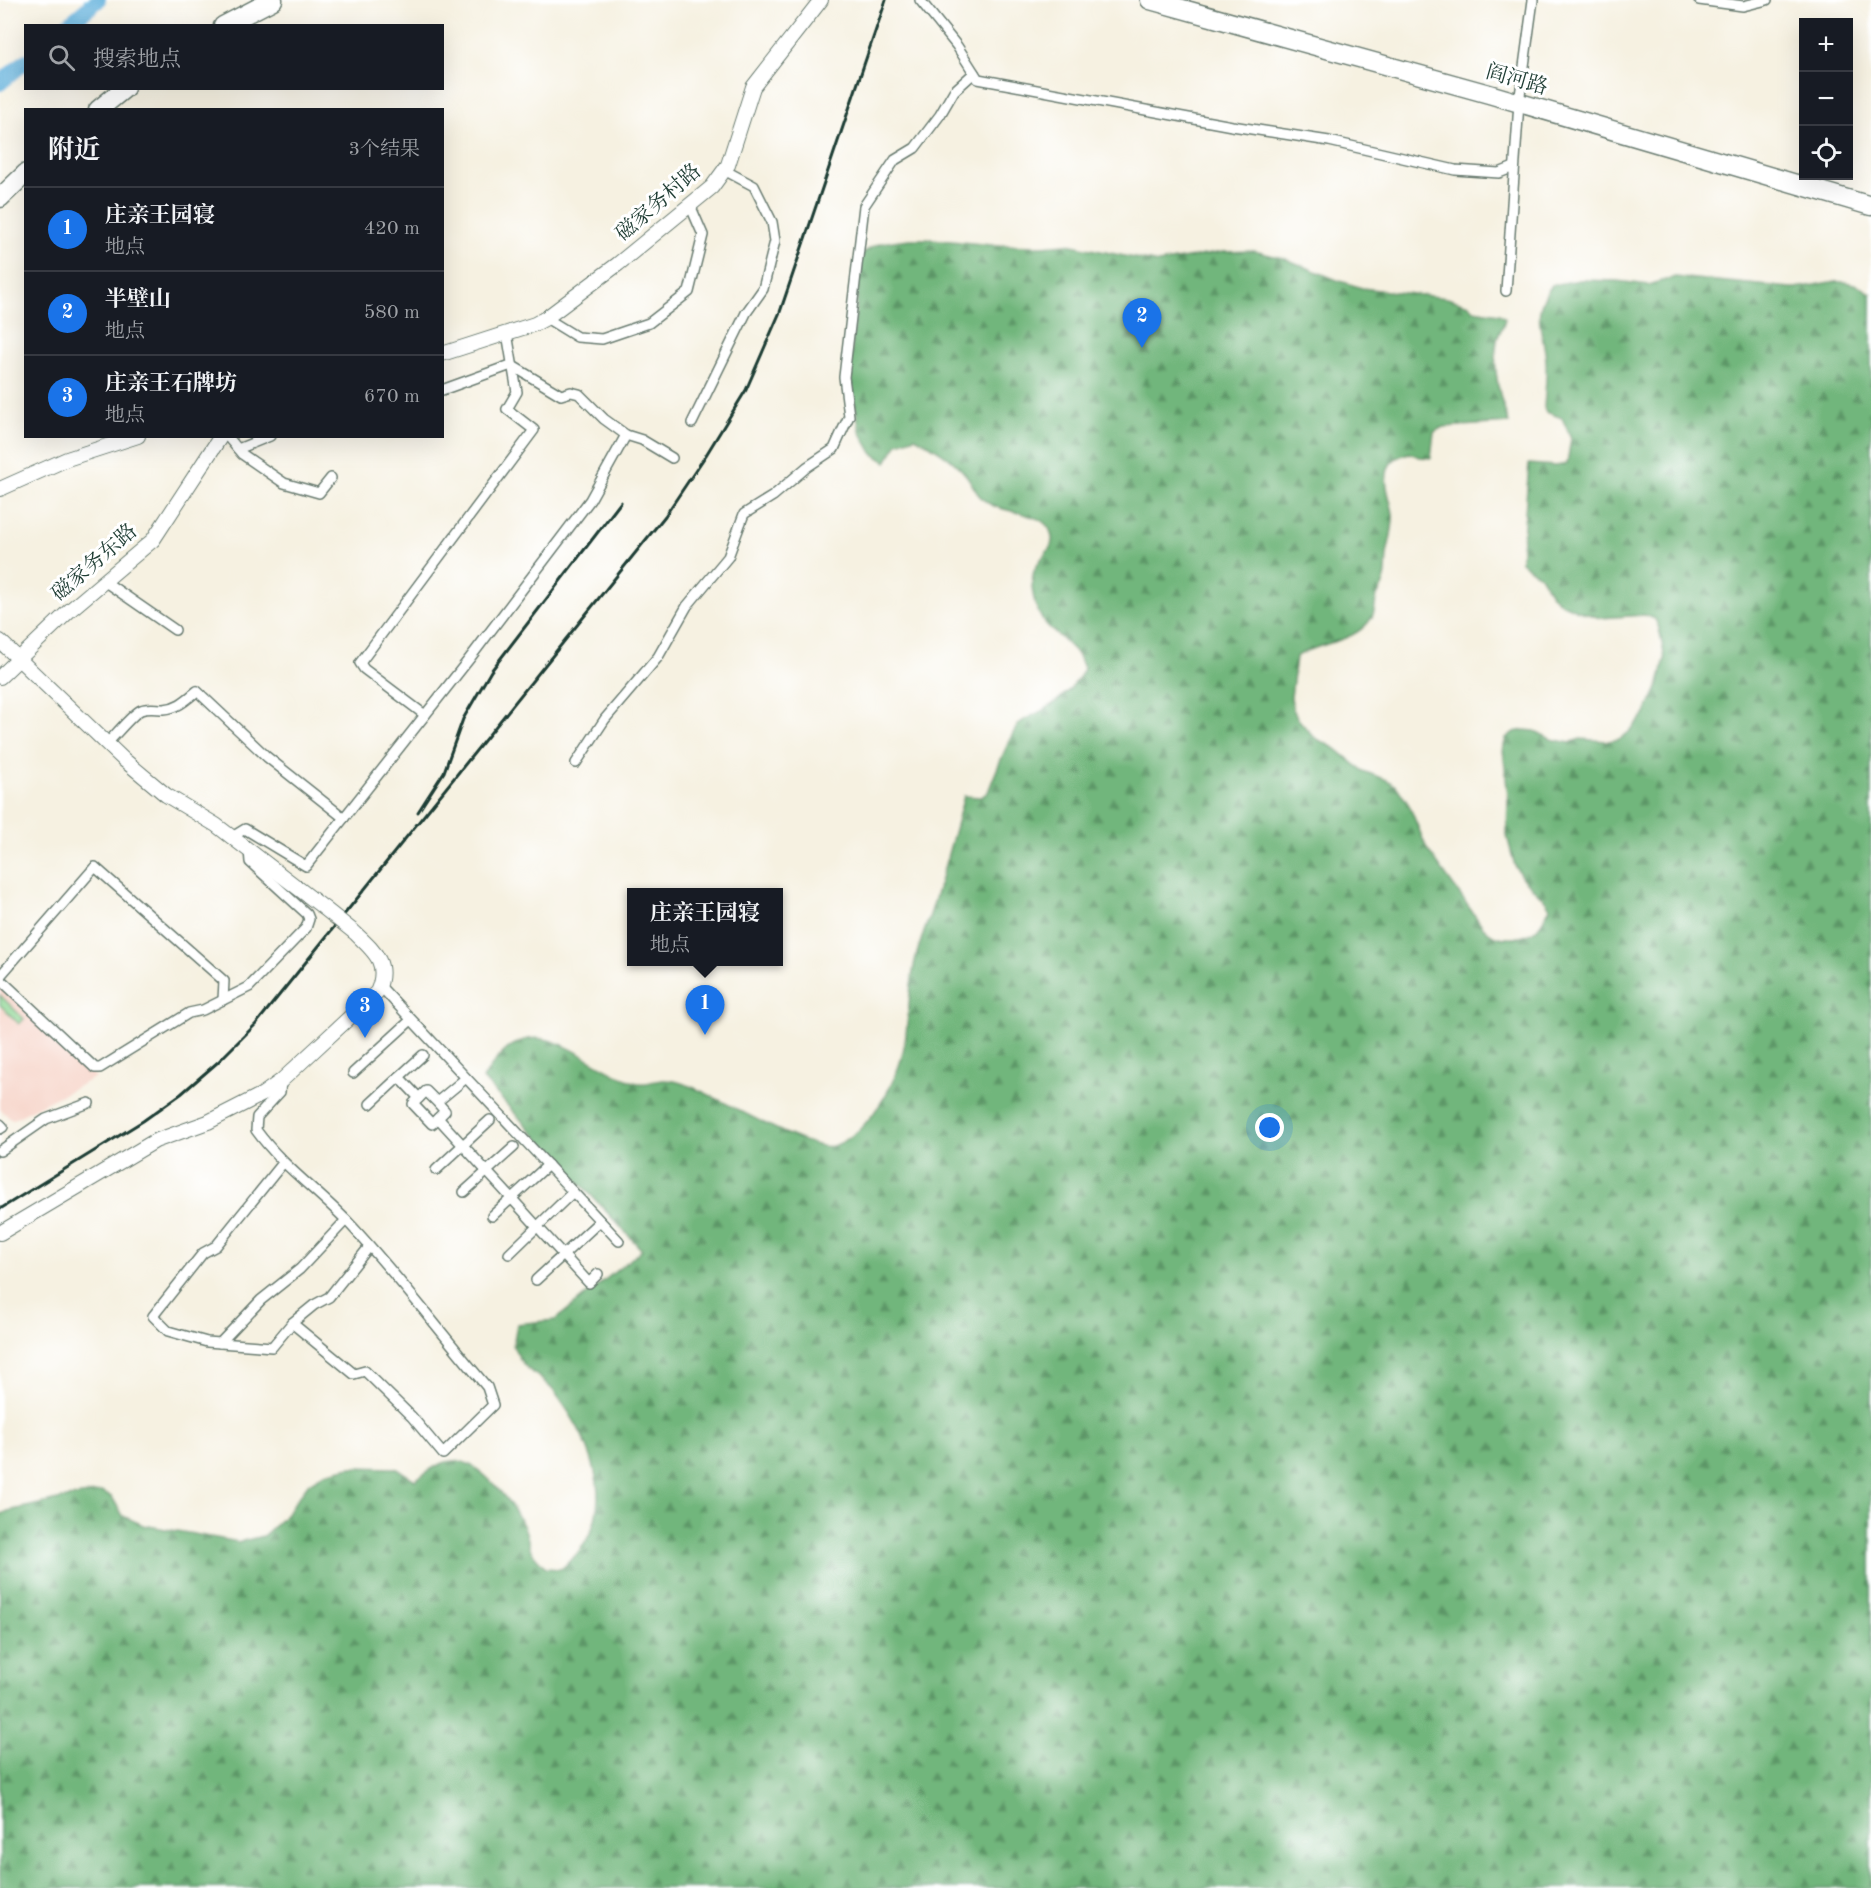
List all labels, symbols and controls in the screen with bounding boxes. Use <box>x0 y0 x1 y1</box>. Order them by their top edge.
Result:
map controls <box>1799 18 1853 180</box>
button: + <box>1799 18 1853 72</box>
search box <box>24 24 444 90</box>
icon: search <box>45 41 78 74</box>
text: 搜索地点 <box>93 49 181 71</box>
street label: 阎河路 <box>1483 60 1550 99</box>
button: − <box>1799 72 1853 126</box>
button: locate <box>1799 126 1853 180</box>
text: 附近 <box>48 138 100 164</box>
text: 3个结果 <box>348 140 420 160</box>
street label: 磁家务村路 <box>611 159 705 245</box>
text: 庄亲王园寝 <box>105 205 215 227</box>
text: 1 <box>62 219 73 239</box>
text: 420 m <box>364 219 420 239</box>
text: 地点 <box>105 238 145 258</box>
text: 半壁山 <box>105 289 171 311</box>
pin: 2 <box>1122 298 1162 348</box>
text: 2 <box>62 303 73 323</box>
text: 580 m <box>364 303 420 323</box>
text: 地点 <box>105 322 145 342</box>
text: 庄亲王石牌坊 <box>105 373 237 395</box>
text: 3 <box>62 387 73 407</box>
text: 670 m <box>364 387 420 407</box>
text: 地点 <box>105 406 145 426</box>
street label: 磁家务东路 <box>47 519 141 605</box>
popup <box>627 888 783 966</box>
text: 庄亲王园寝 <box>650 903 760 925</box>
text: 地点 <box>650 936 690 956</box>
pin: 1 <box>686 986 724 1035</box>
pin: 3 <box>346 988 385 1038</box>
your location <box>1255 1113 1284 1142</box>

